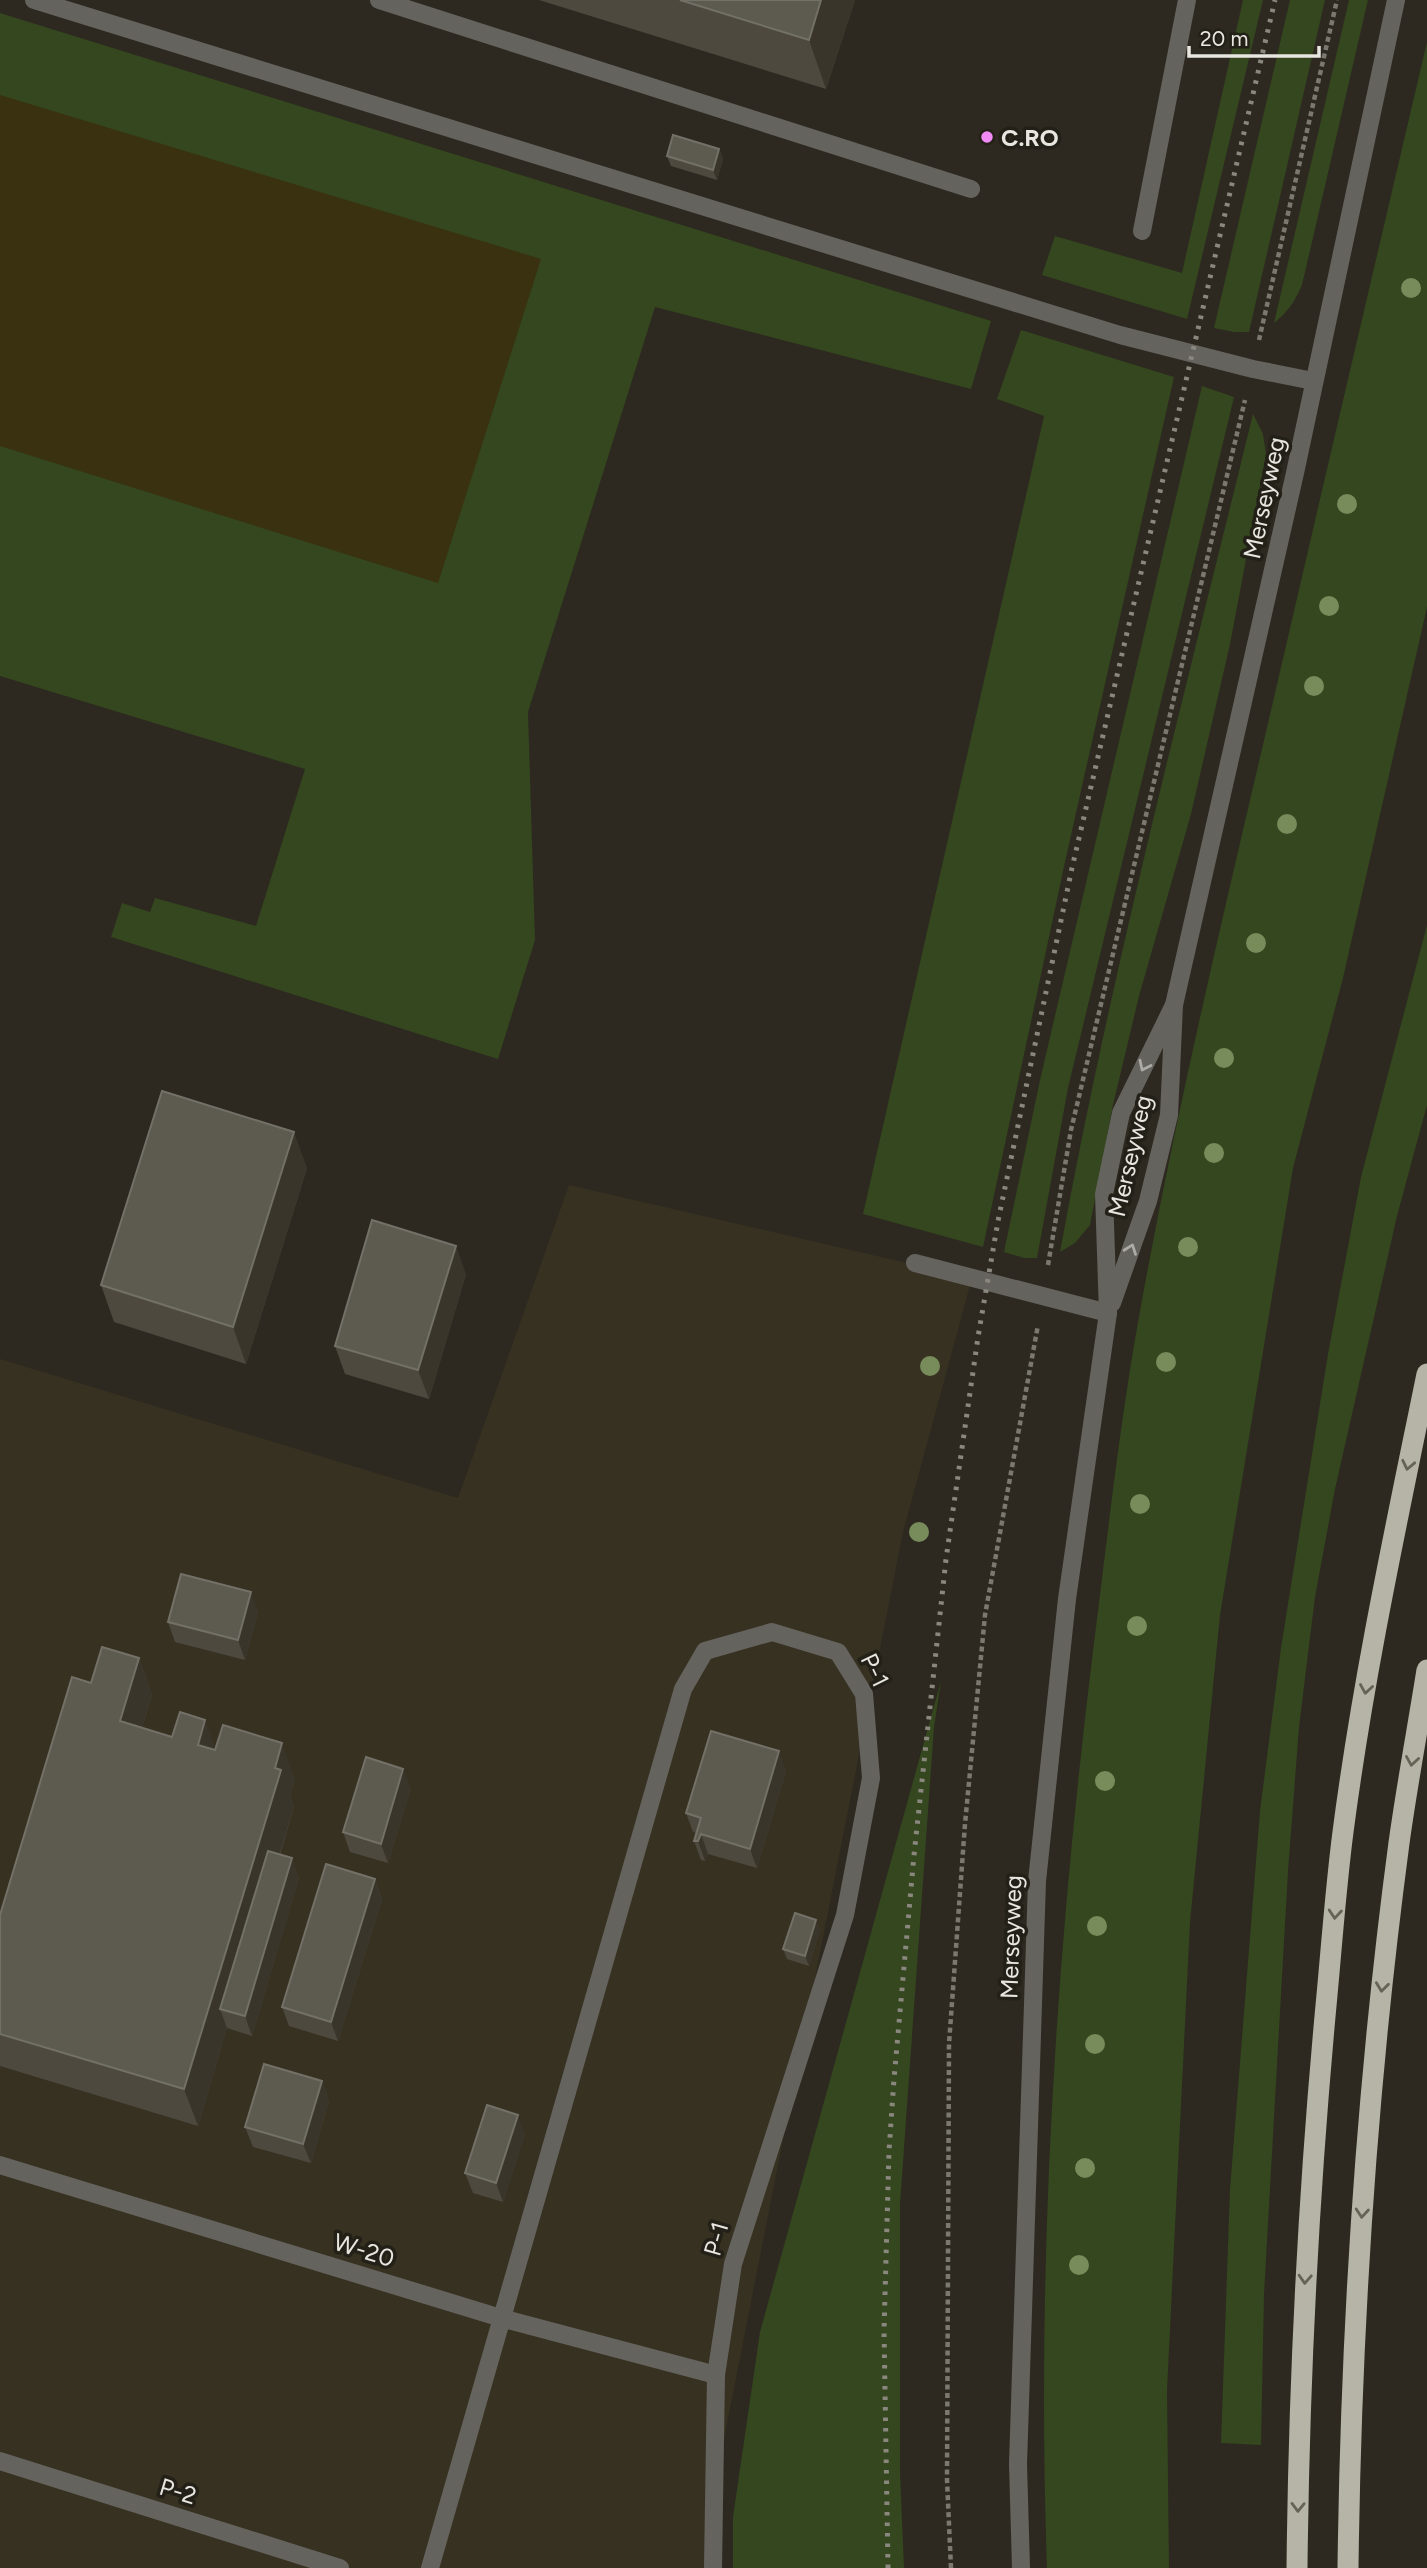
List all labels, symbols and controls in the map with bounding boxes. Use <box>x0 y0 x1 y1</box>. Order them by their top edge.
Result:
scale bar <box>1189 14 1318 58</box>
text: 20 m <box>1200 26 1248 51</box>
place label: C.RO <box>1001 123 1059 152</box>
marker: C.RO <box>979 129 995 145</box>
street label: Merseyweg <box>1237 434 1291 562</box>
one-way arrow <box>1139 1059 1153 1071</box>
street label: Merseyweg <box>1102 1092 1158 1220</box>
one-way arrow <box>1123 1243 1137 1255</box>
one-way arrow <box>1402 1459 1417 1471</box>
street label: P-1 <box>855 1648 895 1692</box>
one-way arrow <box>1359 1683 1374 1695</box>
one-way arrow <box>1405 1755 1420 1767</box>
street label: Merseyweg <box>994 1875 1028 1999</box>
one-way arrow <box>1328 1909 1343 1920</box>
one-way arrow <box>1375 1981 1390 1993</box>
one-way arrow <box>1355 2208 1370 2219</box>
street label: P-1 <box>697 2219 735 2259</box>
street label: W-20 <box>330 2227 398 2273</box>
one-way arrow <box>1298 2274 1313 2285</box>
street label: P-2 <box>156 2472 200 2510</box>
one-way arrow <box>1290 2501 1305 2512</box>

